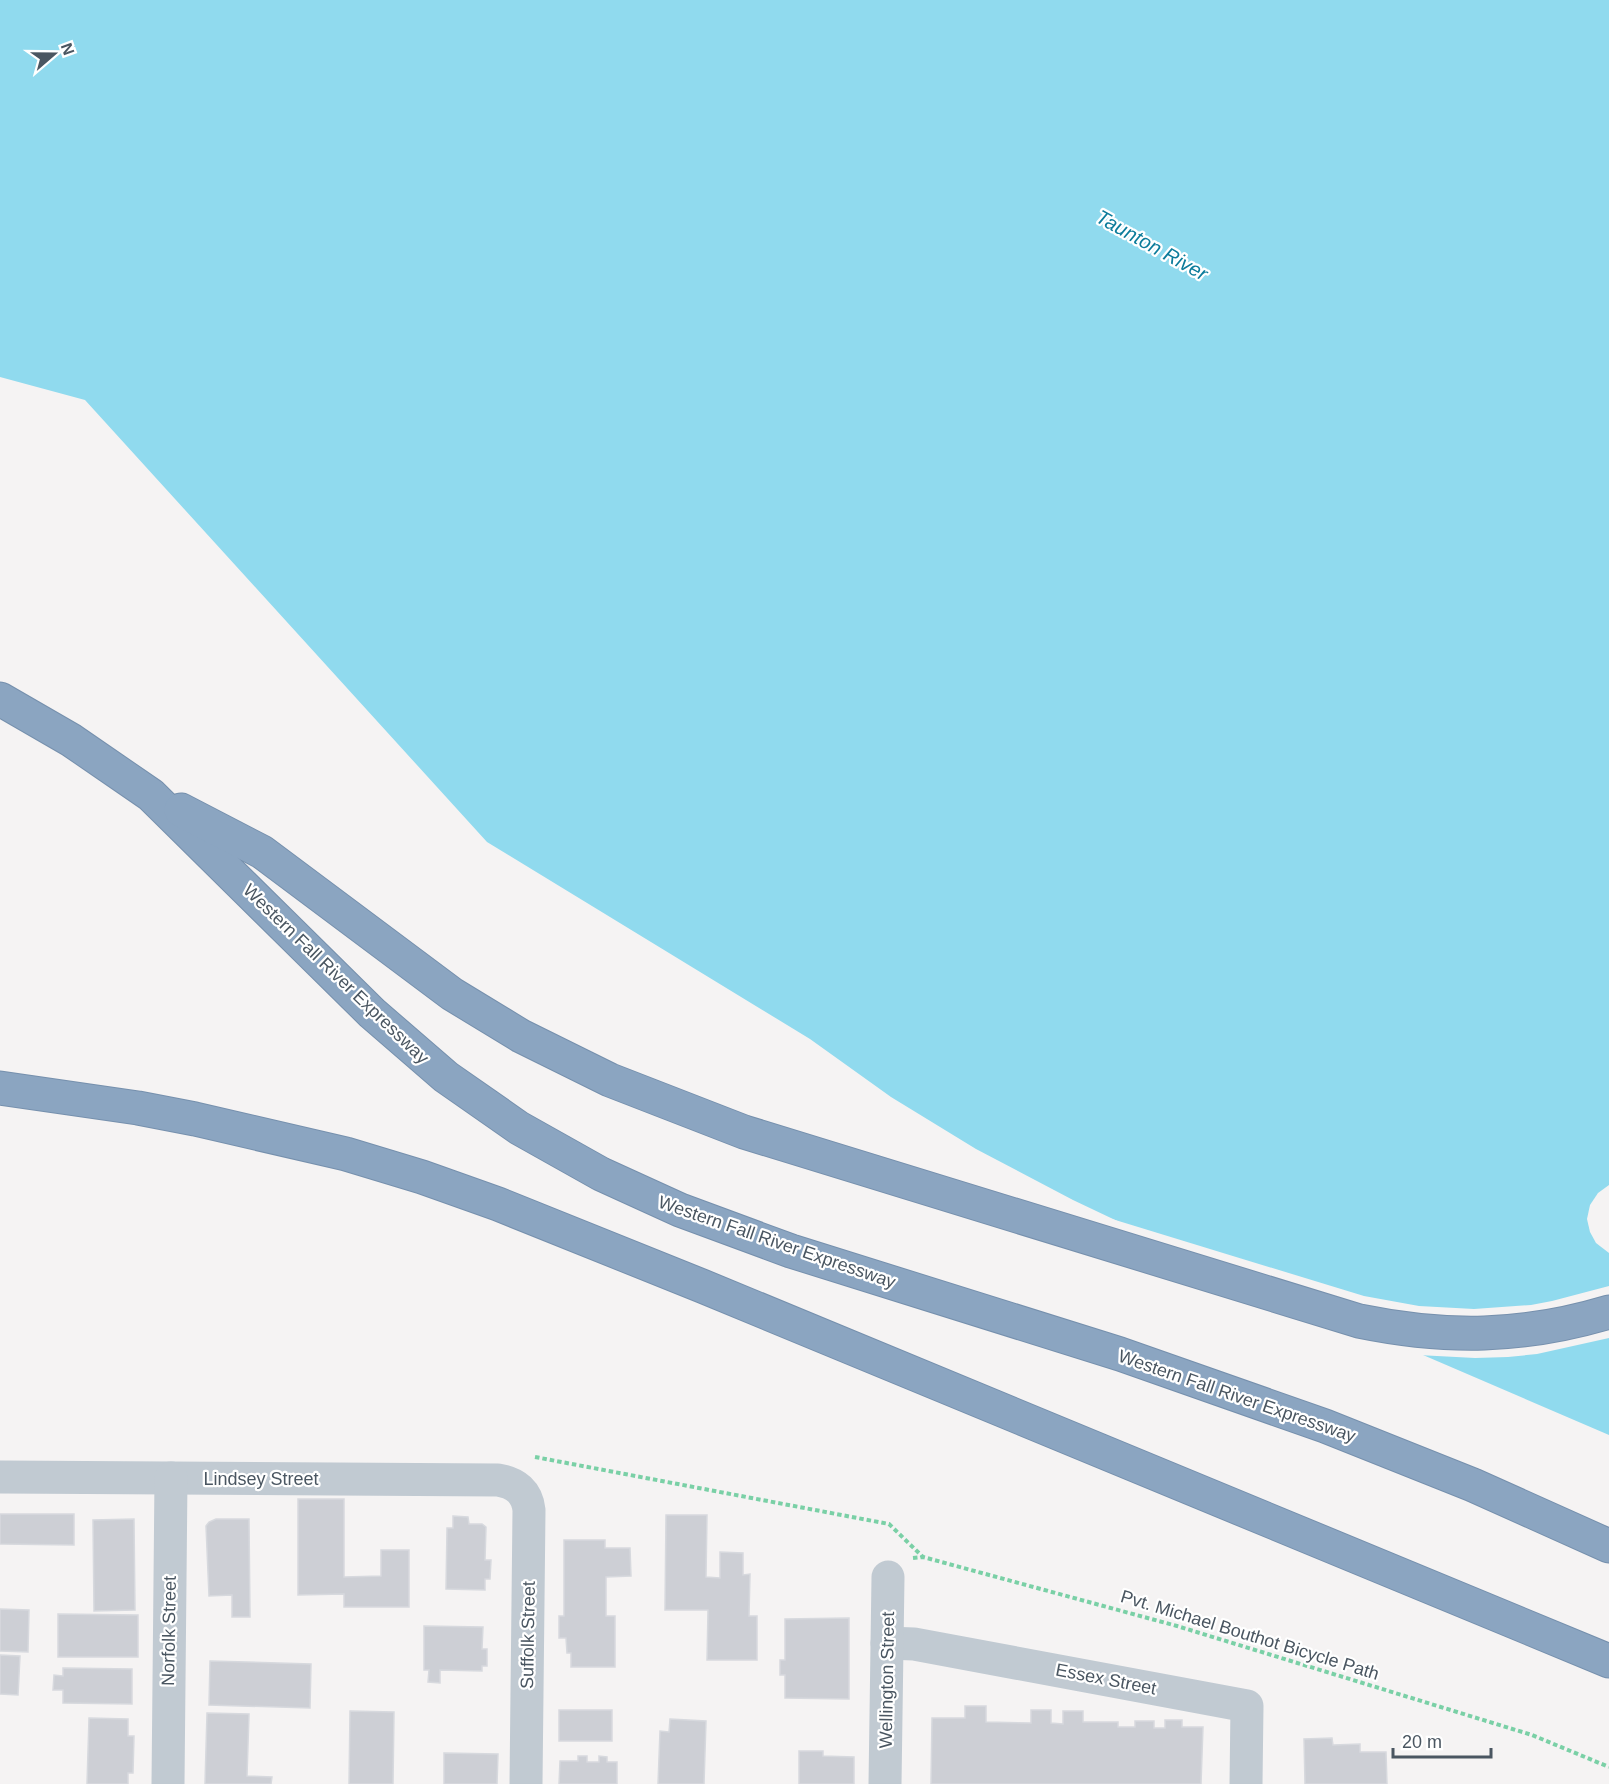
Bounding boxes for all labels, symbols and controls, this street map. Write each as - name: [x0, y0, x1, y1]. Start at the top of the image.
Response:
- north arrow: [24, 24, 84, 84]
- text: N: [58, 41, 78, 57]
- water label: Taunton River: [1093, 205, 1213, 285]
- street label: Western Fall River Expressway: [239, 880, 433, 1068]
- street label: Western Fall River Expressway: [656, 1192, 898, 1292]
- street label: Western Fall River Expressway: [1116, 1346, 1358, 1446]
- street label: Lindsey Street: [203, 1469, 319, 1489]
- street label: Norfolk Street: [158, 1576, 180, 1686]
- street label: Suffolk Street: [517, 1581, 539, 1689]
- street label: Pvt. Michael Bouthot Bicycle Path: [1118, 1586, 1382, 1684]
- street label: Wellington Street: [876, 1611, 898, 1749]
- street label: Essex Street: [1054, 1659, 1158, 1699]
- scale bar: [1393, 1721, 1490, 1759]
- text: 20 m: [1402, 1732, 1442, 1752]

